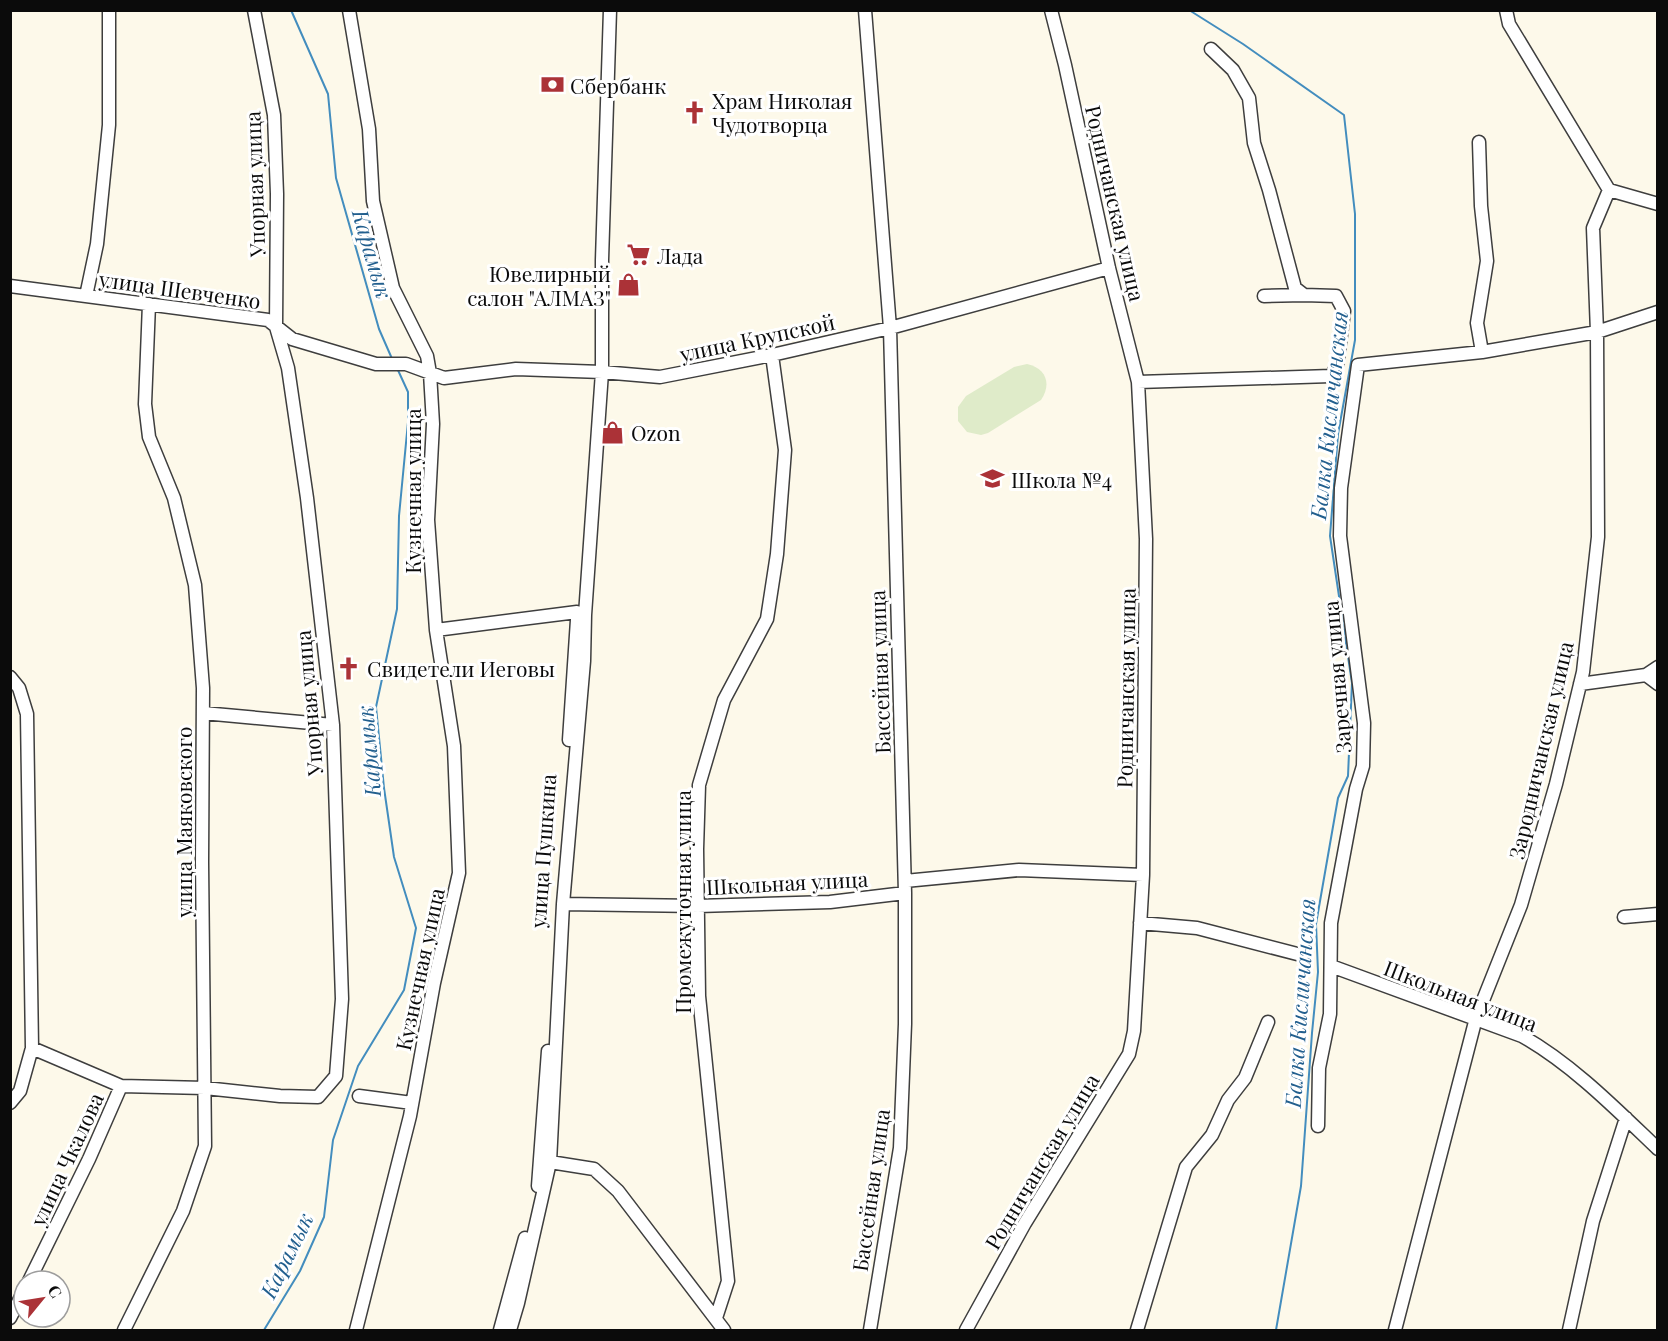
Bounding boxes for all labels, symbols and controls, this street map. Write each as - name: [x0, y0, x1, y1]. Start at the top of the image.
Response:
- place label: Сбербанк: [570, 71, 666, 99]
- bank icon: Сбербанк: [539, 72, 565, 98]
- place label: Храм Николая Чудотворца: [712, 86, 852, 138]
- church icon: Храм Николая Чудотворца: [681, 99, 707, 125]
- street label: Родничанская улица: [1080, 102, 1152, 304]
- street label: Упорная улица: [237, 110, 271, 258]
- water label: Карамык: [346, 205, 400, 302]
- place label: Лада: [656, 241, 704, 269]
- supermarket icon: Лада: [626, 242, 652, 268]
- place label: Ювелирный салон "АЛМАЗ": [467, 259, 611, 311]
- street label: улица Шевченко: [96, 264, 263, 314]
- shop icon: Ювелирный салон "АЛМАЗ": [616, 272, 642, 298]
- street label: улица Крупской: [676, 307, 837, 367]
- water label: Балка Кисличанская: [1302, 309, 1354, 522]
- street label: Кузнечная улица: [398, 408, 426, 574]
- place label: Ozon: [631, 418, 681, 446]
- shop icon: Ozon: [600, 419, 626, 445]
- place label: Школа №4: [1011, 465, 1112, 493]
- school or university icon: Школа №4: [980, 466, 1006, 492]
- street label: Родничанская улица: [1109, 587, 1141, 788]
- street label: Бассейная улица: [862, 589, 896, 754]
- street label: Заречная улица: [1315, 599, 1357, 754]
- street label: Упорная улица: [288, 629, 328, 778]
- street label: Зародничанская улица: [1501, 638, 1579, 862]
- place label: Свидетели Иеговы: [367, 654, 555, 682]
- church icon: Свидетели Иеговы: [336, 655, 362, 681]
- water label: Карамык: [349, 704, 387, 799]
- street label: улица Маяковского: [169, 726, 197, 919]
- street label: улица Пушкина: [523, 773, 561, 930]
- street label: Промежуточная улица: [668, 790, 696, 1014]
- street label: Школьная улица: [705, 864, 869, 900]
- street label: Кузнечная улица: [388, 885, 450, 1053]
- water label: Балка Кисличанская: [1277, 897, 1321, 1110]
- street label: Школьная улица: [1380, 953, 1542, 1037]
- street label: Родничанская улица: [977, 1067, 1105, 1254]
- street label: улица Чкалова: [23, 1087, 109, 1231]
- street label: Бассейная улица: [845, 1106, 895, 1273]
- water label: Карамык: [252, 1207, 320, 1304]
- north arrow: [12, 1269, 72, 1329]
- text: С: [44, 1281, 67, 1301]

